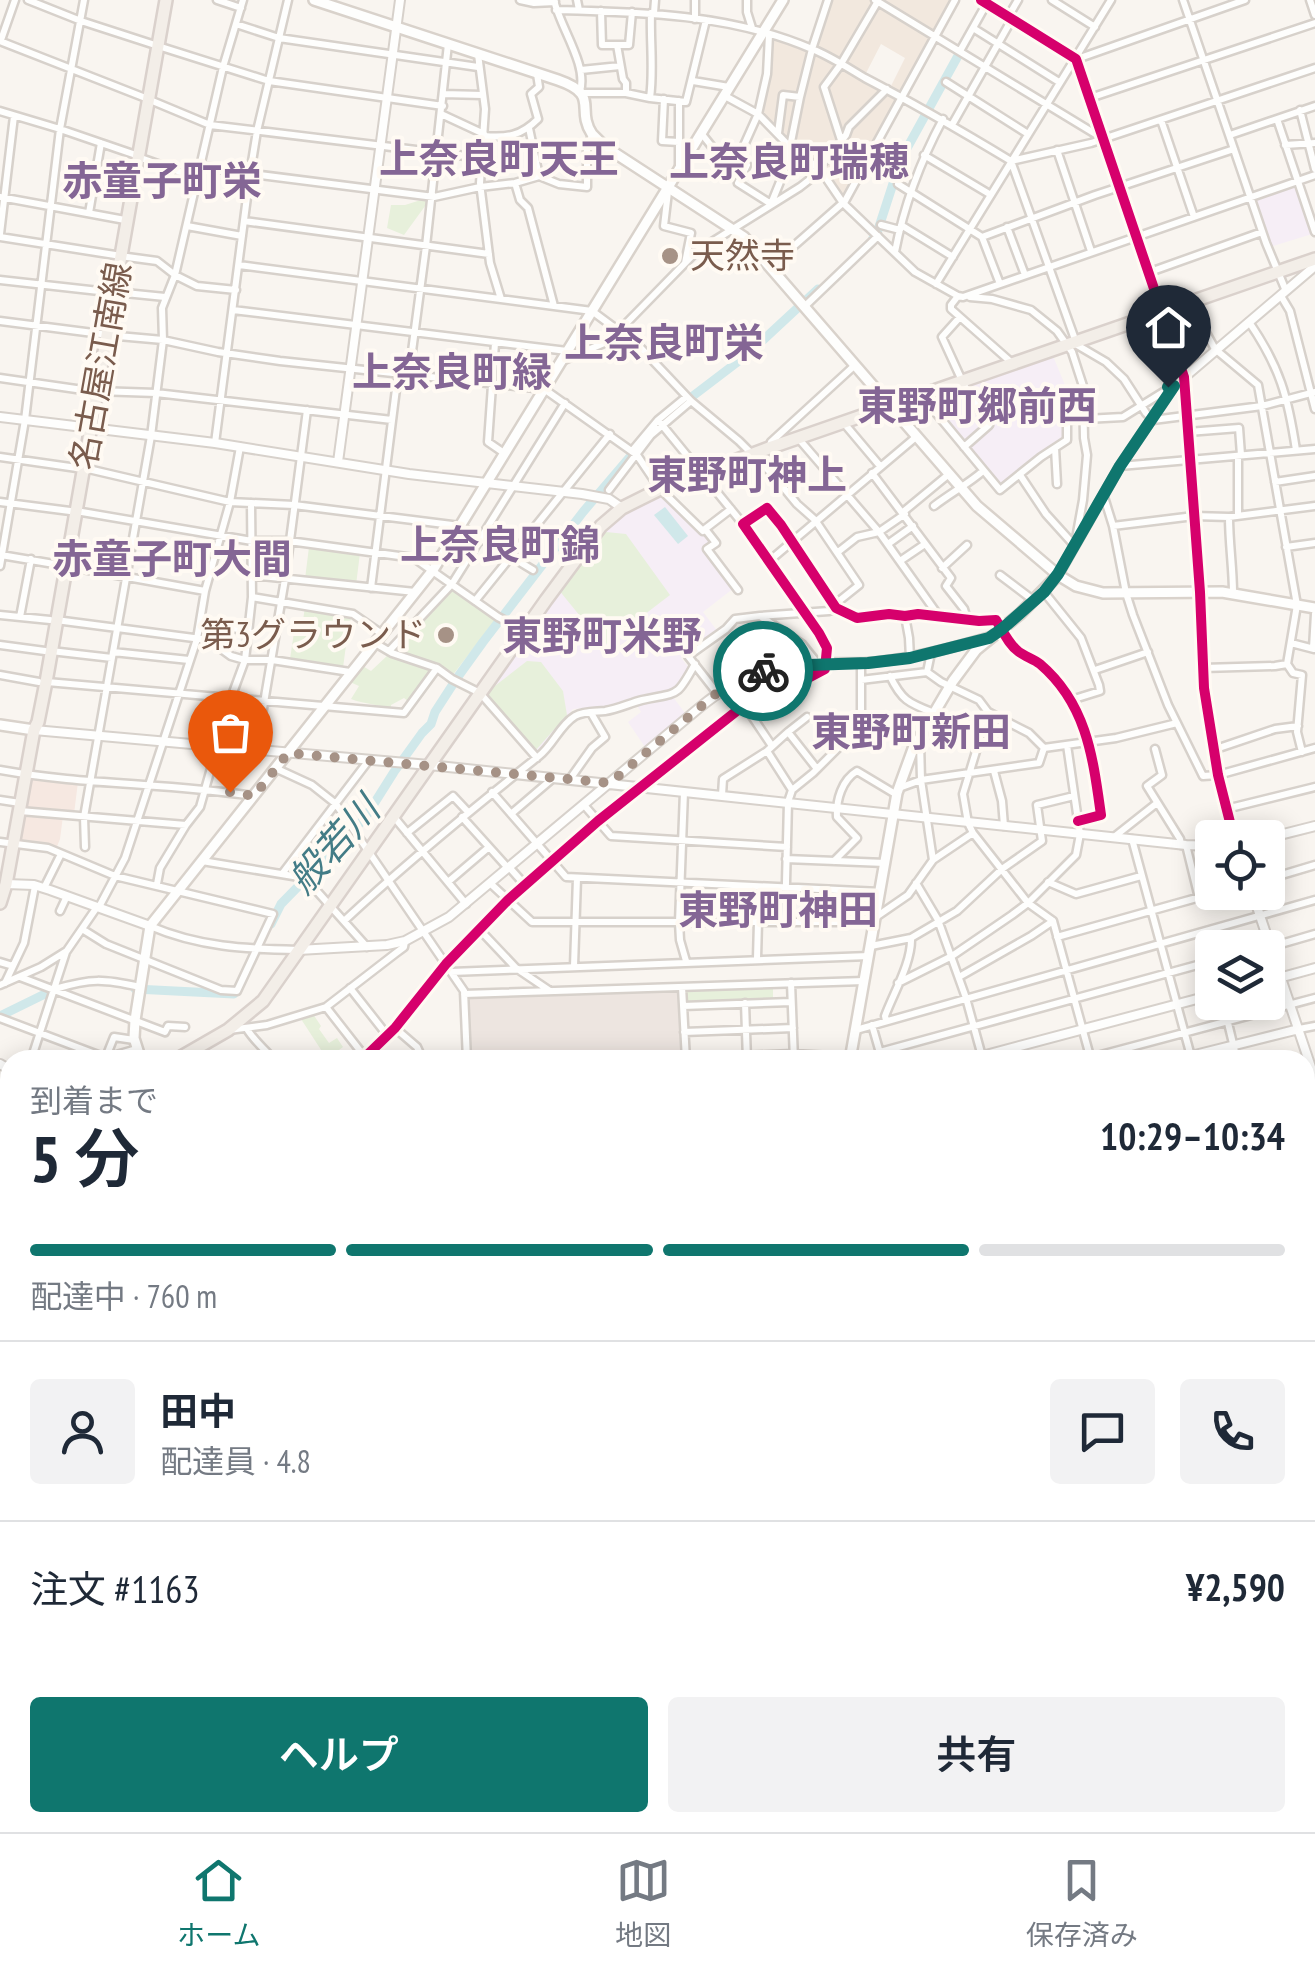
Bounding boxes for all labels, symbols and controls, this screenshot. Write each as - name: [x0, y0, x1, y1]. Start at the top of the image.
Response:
- district label: 上奈良町天王: [379, 132, 619, 184]
- district label: 上奈良町瑞穂: [669, 135, 909, 187]
- district label: 赤童子町栄: [62, 154, 262, 206]
- place label: 天然寺: [690, 232, 795, 278]
- marker: 天然寺: [659, 245, 681, 267]
- street label: 名古屋江南線: [59, 258, 141, 473]
- pin: [1126, 285, 1211, 388]
- icon: home: [1141, 300, 1196, 355]
- district label: 上奈良町栄: [564, 316, 764, 368]
- district label: 上奈良町緑: [352, 345, 552, 397]
- district label: 東野町郷前西: [857, 379, 1097, 431]
- district label: 東野町神上: [647, 448, 847, 500]
- district label: 上奈良町錦: [400, 518, 600, 570]
- district label: 赤童子町大間: [52, 532, 292, 584]
- district label: 東野町米野: [502, 609, 702, 661]
- place label: 第3グラウンド: [200, 611, 426, 657]
- courier: [713, 621, 813, 721]
- marker: 第3グラウンド: [435, 624, 457, 646]
- icon: bike: [736, 644, 791, 699]
- pin: [188, 690, 273, 793]
- icon: bag: [203, 705, 258, 760]
- district label: 東野町新田: [811, 705, 1011, 757]
- water label: 般若川: [277, 782, 392, 903]
- map controls: [1195, 820, 1285, 1020]
- button: locate: [1195, 820, 1285, 910]
- district label: 東野町神田: [678, 883, 878, 935]
- button: layers: [1195, 930, 1285, 1020]
- text: 到着まで: [30, 1079, 158, 1121]
- text: 10:29–10:34: [1100, 1111, 1285, 1160]
- text: 5 分: [30, 1116, 139, 1200]
- text: 配達中 · 760 m: [30, 1275, 217, 1317]
- button: person: [30, 1379, 135, 1484]
- button: chat: [1050, 1379, 1155, 1484]
- button: phone: [1180, 1379, 1285, 1484]
- text: 田中: [160, 1386, 236, 1435]
- text: 配達員 · 4.8: [160, 1440, 311, 1482]
- text: ¥2,590: [1186, 1562, 1285, 1611]
- text: 注文 #1163: [30, 1564, 200, 1613]
- button: ヘルプ: [30, 1697, 648, 1812]
- button: 共有: [668, 1697, 1285, 1812]
- tab: ホーム: [177, 1853, 260, 1953]
- tab: 地図: [615, 1853, 671, 1953]
- tab: 保存済み: [1026, 1853, 1138, 1953]

